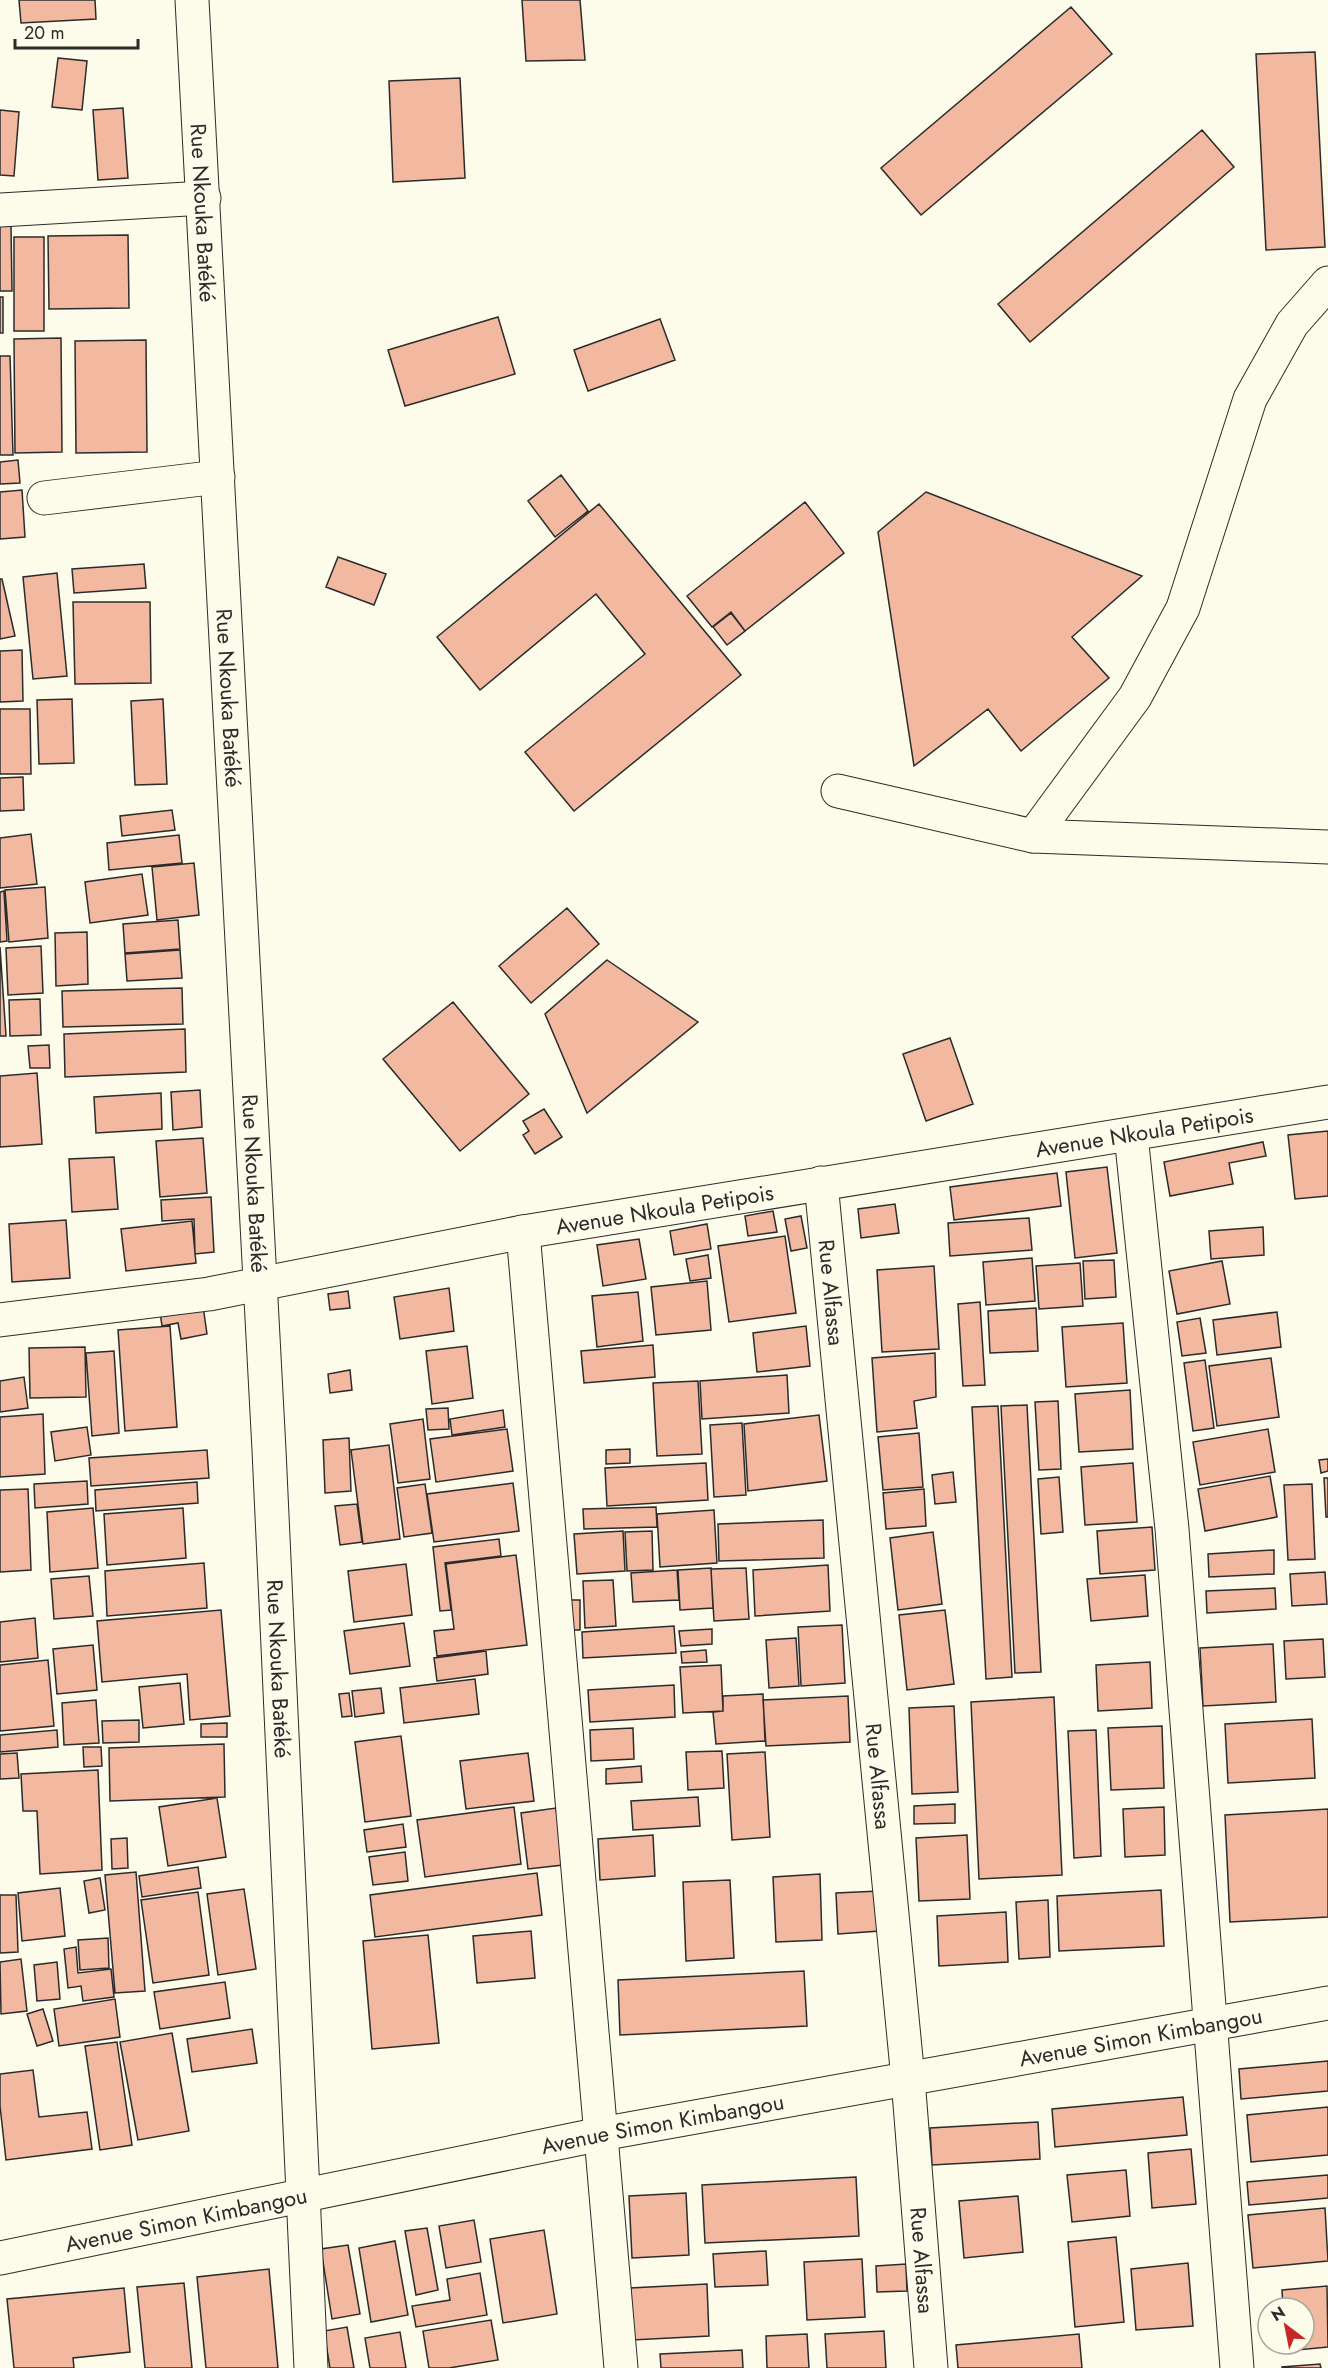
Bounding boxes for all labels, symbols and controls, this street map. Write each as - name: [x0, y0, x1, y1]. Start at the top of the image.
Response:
- scale bar: [15, 12, 138, 50]
- text: 20 m: [24, 20, 64, 46]
- street label: Rue Nkouka Batéké: [183, 123, 224, 303]
- street label: Rue Nkouka Batéké: [208, 608, 250, 788]
- street label: Rue Nkouka Batéké: [234, 1093, 276, 1274]
- street label: Avenue Nkoula Petipois: [1033, 1098, 1256, 1165]
- street label: Avenue Nkoula Petipois: [553, 1176, 776, 1243]
- street label: Rue Alfassa: [811, 1238, 853, 1347]
- street label: Rue Nkouka Batéké: [259, 1579, 299, 1759]
- street label: Rue Alfassa: [858, 1722, 900, 1831]
- street label: Avenue Simon Kimbangou: [1017, 1999, 1265, 2074]
- street label: Avenue Simon Kimbangou: [538, 2085, 787, 2162]
- street label: Avenue Simon Kimbangou: [62, 2179, 310, 2260]
- street label: Rue Alfassa: [902, 2206, 943, 2315]
- north arrow: [1256, 2296, 1316, 2356]
- text: N: [1267, 2301, 1290, 2327]

